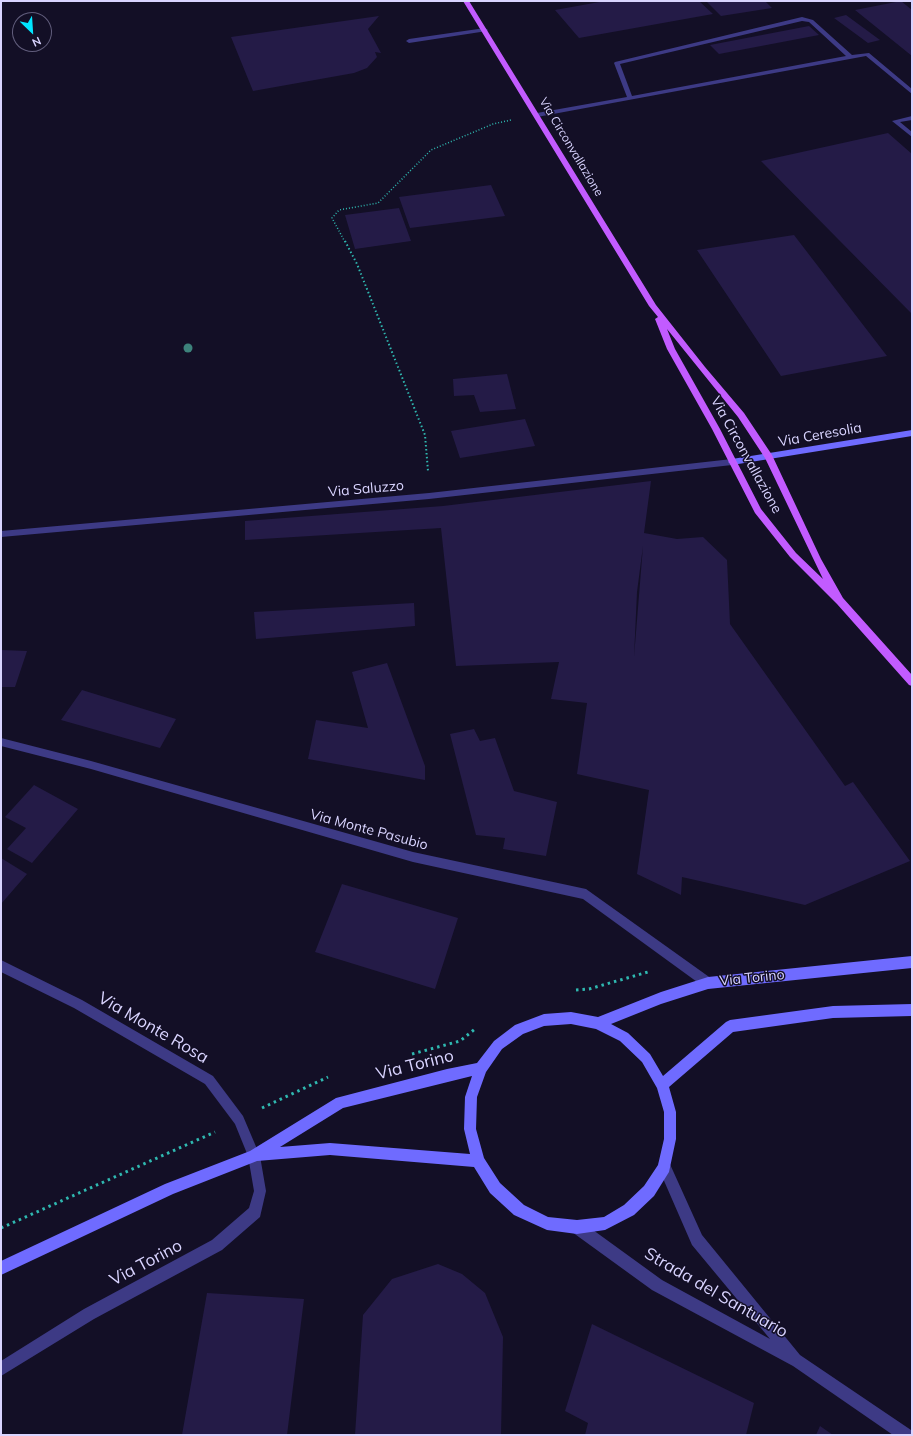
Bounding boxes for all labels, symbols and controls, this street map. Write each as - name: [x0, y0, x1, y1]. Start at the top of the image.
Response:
- north arrow: [12, 12, 52, 52]
- text: N: [30, 34, 43, 50]
- street label: Via Circonvallazione: [536, 95, 606, 199]
- street label: Via Circonvallazione: [707, 394, 785, 516]
- street label: Via Ceresolia: [777, 419, 863, 451]
- street label: Via Saluzzo: [327, 477, 405, 501]
- street label: Via Monte Pasubio: [308, 806, 430, 854]
- street label: Via Torino: [719, 966, 785, 990]
- street label: Via Monte Rosa: [94, 988, 212, 1068]
- street label: Via Torino: [374, 1046, 456, 1084]
- street label: Via Torino: [106, 1235, 186, 1291]
- street label: Strada del Santuario: [641, 1244, 791, 1342]

